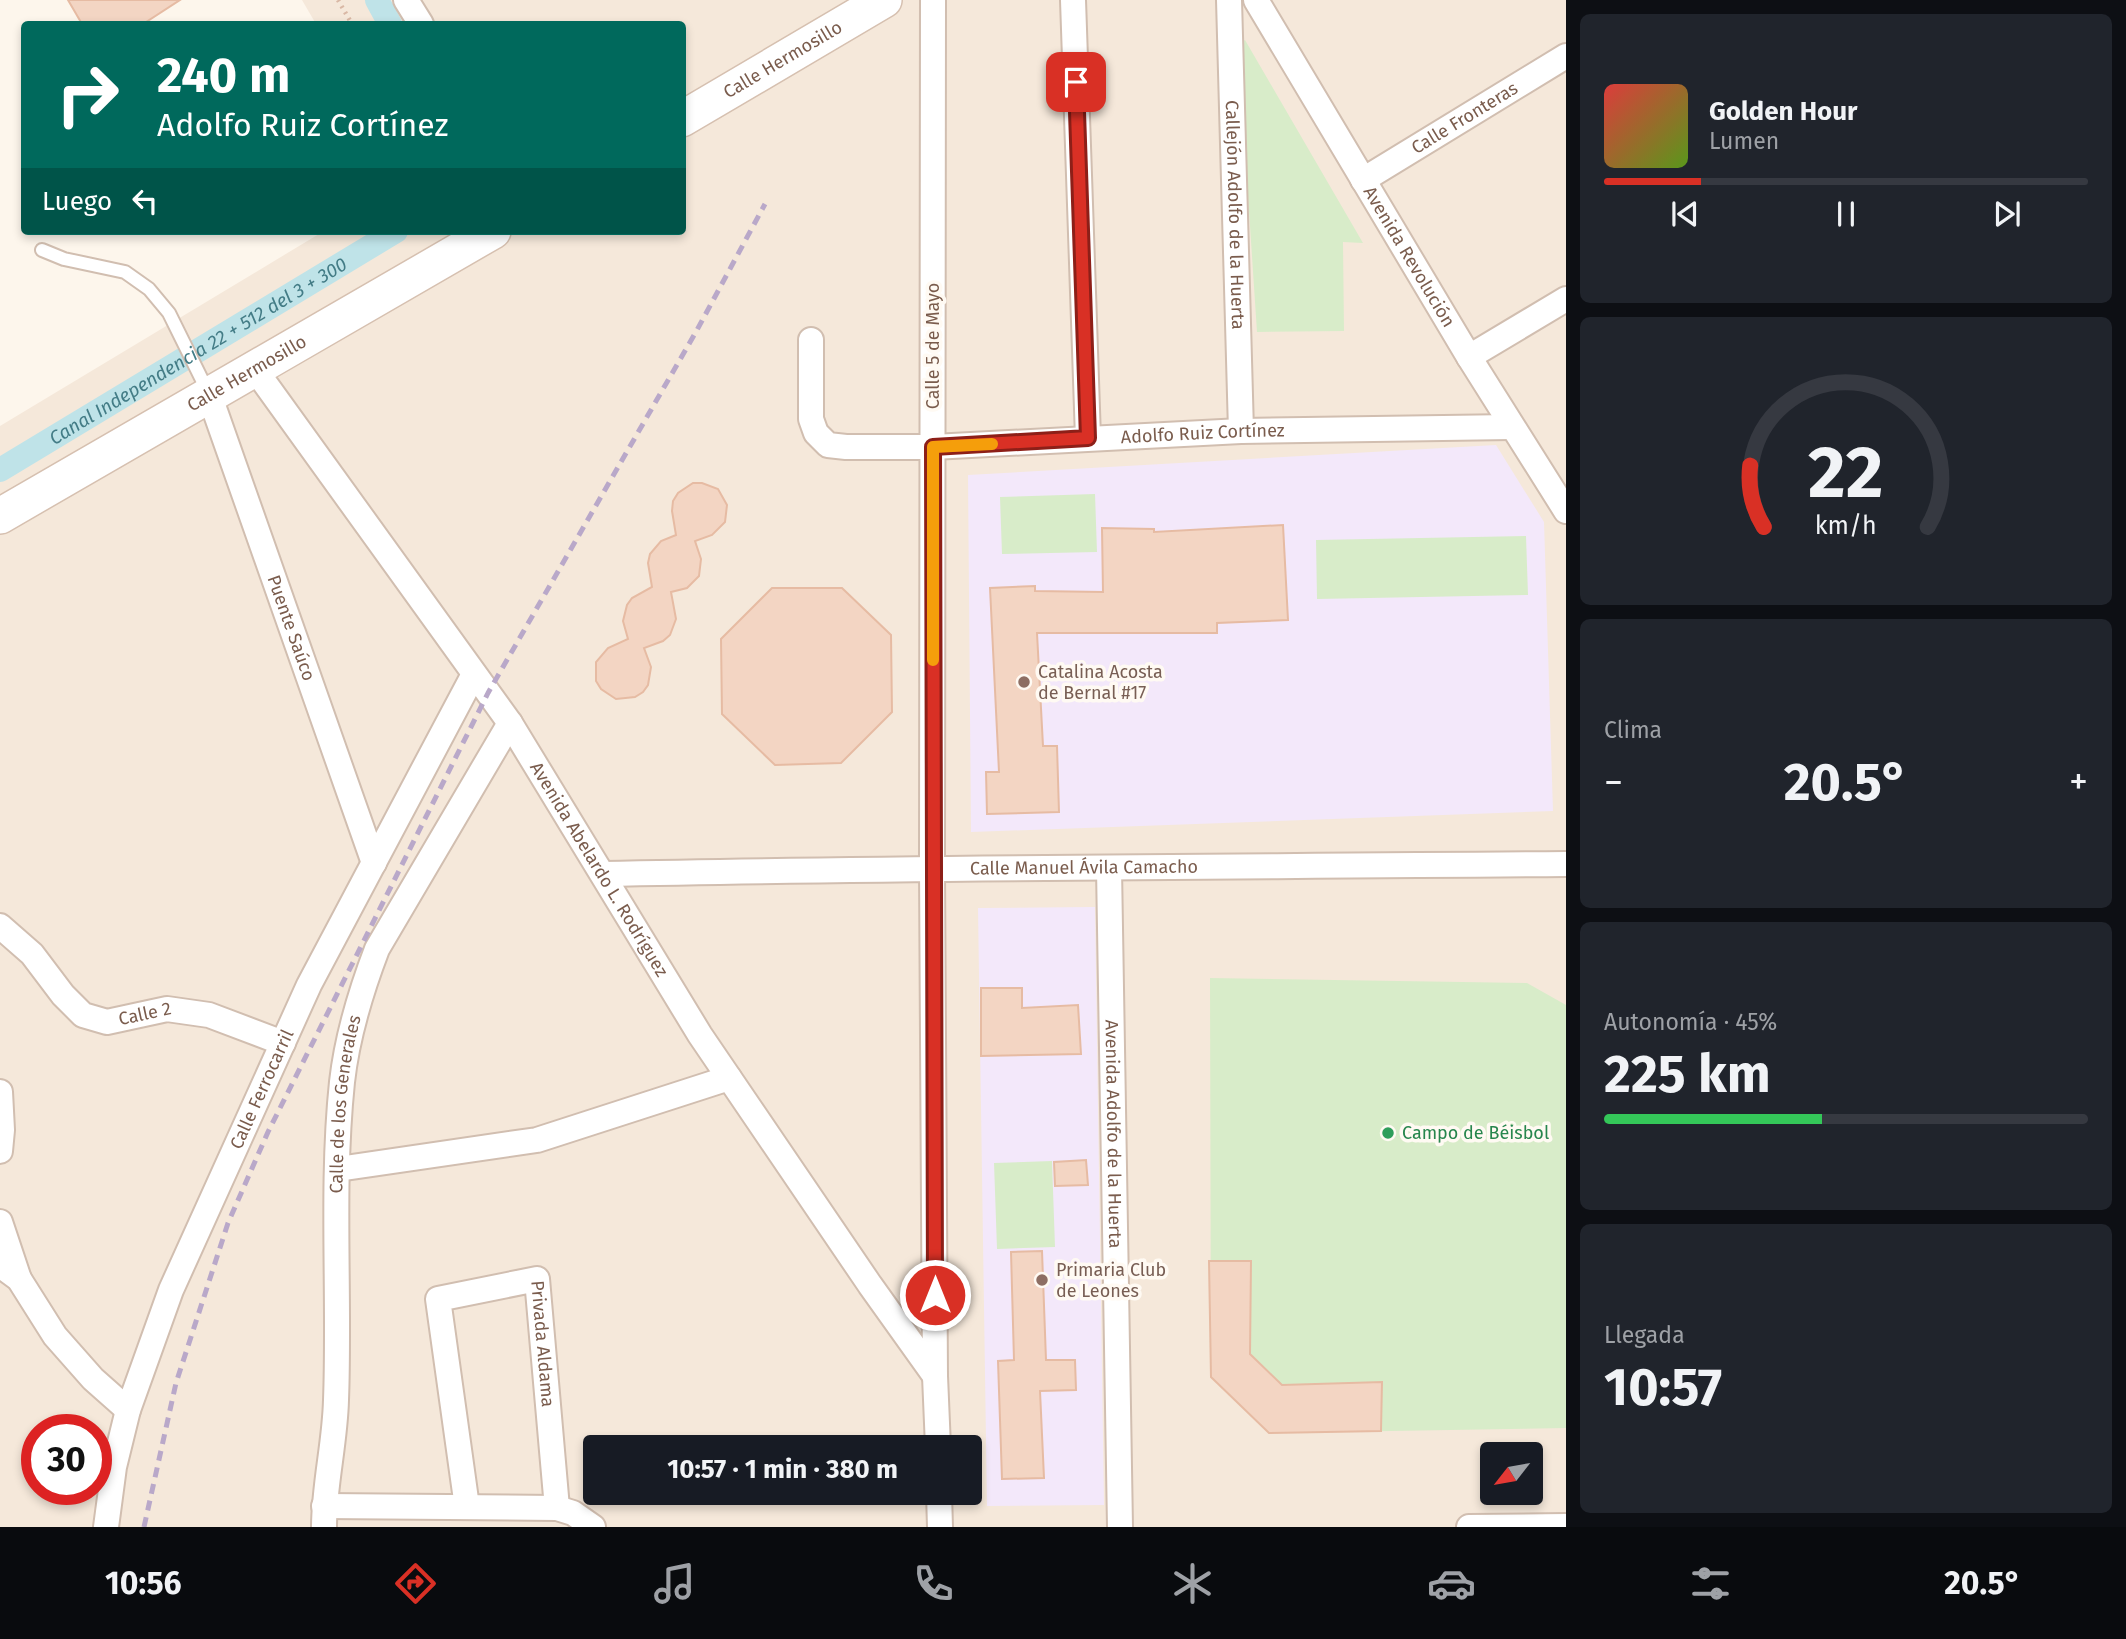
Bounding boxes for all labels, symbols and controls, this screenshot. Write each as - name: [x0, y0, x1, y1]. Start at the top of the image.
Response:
- street label: Calle Hermosillo: [719, 16, 846, 103]
- text: 240 m: [157, 46, 290, 105]
- icon: right: [42, 49, 133, 140]
- pin: [1046, 52, 1106, 112]
- icon: arrive: [1057, 63, 1095, 101]
- street label: Calle Fronteras: [1407, 77, 1522, 159]
- text: Golden Hour: [1709, 96, 1857, 127]
- street label: Callejón Adolfo de la Huerta: [1221, 100, 1249, 330]
- text: Adolfo Ruiz Cortínez: [157, 106, 448, 144]
- text: Lumen: [1709, 127, 1779, 155]
- icon: left: [126, 182, 164, 220]
- street label: Avenida Revolución: [1359, 182, 1460, 331]
- text: Luego: [42, 186, 112, 217]
- icon: previous: [1666, 195, 1704, 233]
- icon: pause: [1827, 195, 1865, 233]
- icon: next: [1988, 195, 2026, 233]
- water label: Canal Independencia 22 + 512 del 3 + 300: [45, 252, 351, 449]
- street label: Calle 5 de Mayo: [922, 283, 944, 409]
- street label: Calle Hermosillo: [183, 330, 310, 416]
- street label: Adolfo Ruiz Cortínez: [1120, 419, 1285, 448]
- text: 22: [1808, 429, 1884, 516]
- text: km/h: [1815, 511, 1877, 541]
- street label: Puente Saúco: [263, 572, 320, 684]
- place label: Catalina Acosta de Bernal #17: [1038, 661, 1163, 704]
- marker: Catalina Acosta de Bernal #17: [1016, 674, 1032, 690]
- text: Clima: [1604, 716, 1662, 744]
- text: 20.5°: [1784, 751, 1908, 814]
- street label: Avenida Abelardo L. Rodríguez: [525, 758, 673, 981]
- text: −: [1604, 759, 1623, 805]
- text: +: [2069, 759, 2088, 805]
- street label: Calle Manuel Ávila Camacho: [970, 855, 1198, 879]
- street label: Calle 2: [116, 997, 173, 1030]
- text: Autonomía · 45%: [1604, 1008, 1777, 1036]
- street label: Calle de los Generales: [325, 1013, 366, 1194]
- street label: Avenida Adolfo de la Huerta: [1101, 1019, 1126, 1249]
- street label: Calle Ferrocarril: [225, 1026, 298, 1153]
- text: 225 km: [1604, 1043, 1771, 1106]
- place label: Campo de Béisbol: [1402, 1122, 1549, 1144]
- marker: Campo de Béisbol: [1380, 1125, 1396, 1141]
- position arrow: [898, 1258, 972, 1332]
- place label: Primaria Club de Leones: [1056, 1259, 1166, 1302]
- marker: Primaria Club de Leones: [1034, 1272, 1050, 1288]
- street label: Privada Aldama: [526, 1279, 559, 1408]
- text: Llegada: [1604, 1321, 1685, 1349]
- text: 10:57: [1604, 1356, 1722, 1419]
- speed limit sign: 30: [21, 1414, 112, 1505]
- north arrow: [1480, 1442, 1544, 1505]
- map controls: [1480, 1442, 1543, 1505]
- text: 10:57 · 1 min · 380 m: [667, 1454, 898, 1485]
- icon: directions: [391, 1559, 440, 1608]
- icon: music: [650, 1559, 699, 1608]
- icon: phone: [909, 1559, 958, 1608]
- icon: climate: [1168, 1559, 1217, 1608]
- icon: car: [1427, 1559, 1476, 1608]
- icon: filters: [1686, 1559, 1735, 1608]
- text: 10:56: [105, 1564, 182, 1602]
- text: 20.5°: [1944, 1564, 2021, 1602]

